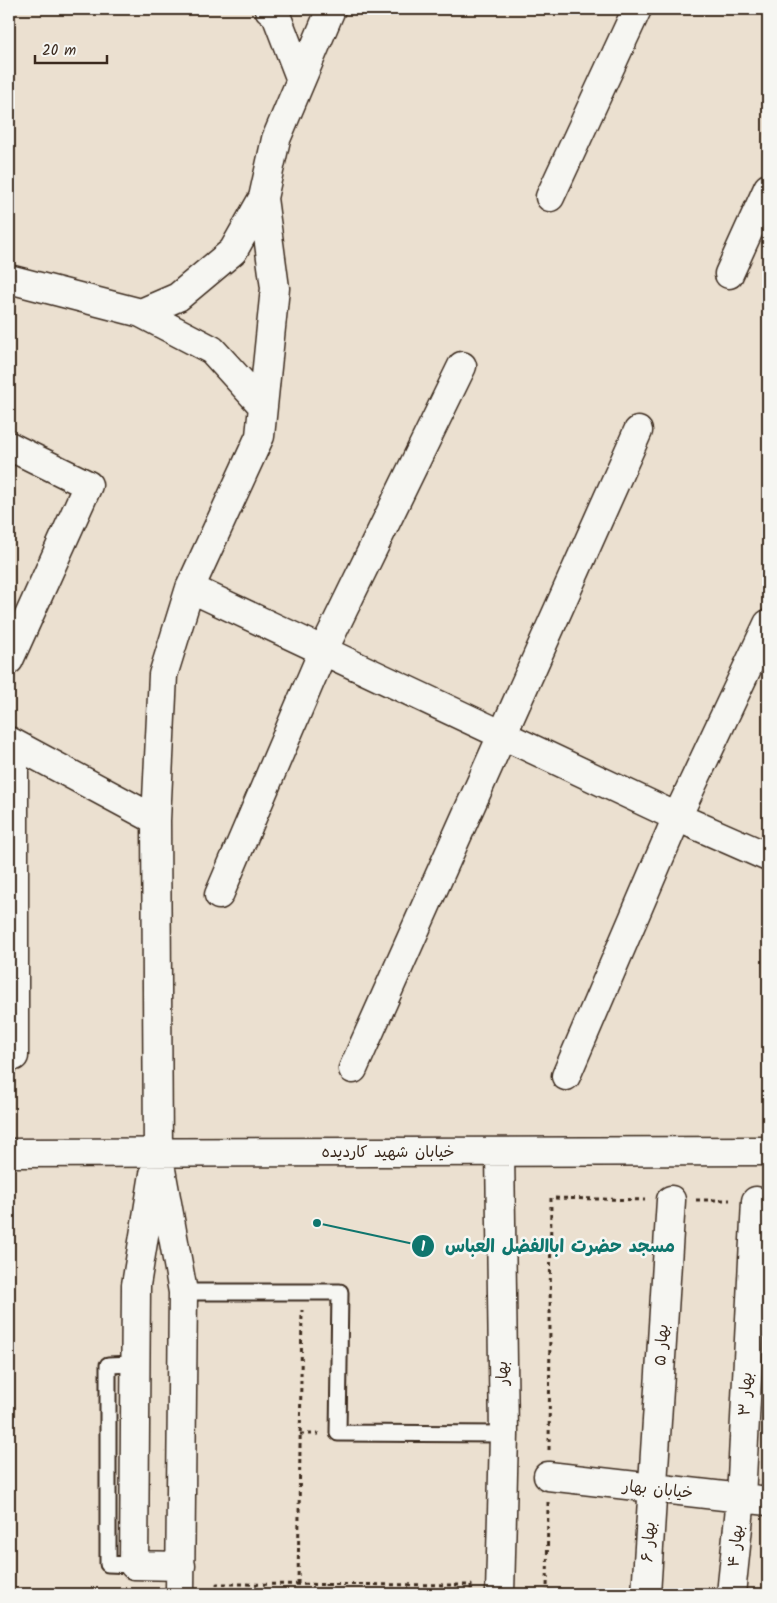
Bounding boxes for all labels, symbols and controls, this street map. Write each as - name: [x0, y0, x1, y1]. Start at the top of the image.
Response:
- scale bar: [35, 32, 108, 64]
- text: 20 m: [42, 39, 76, 63]
- street label: خیابان شهید کاردیده: [321, 1140, 455, 1165]
- callout: مسجد حضرت اباالفضل العباس: [410, 1229, 685, 1262]
- text: مسجد حضرت اباالفضل العباس: [445, 1233, 675, 1262]
- text: 1: [421, 1235, 426, 1259]
- street label: بهار ۵: [648, 1323, 676, 1367]
- street label: بهار: [490, 1361, 516, 1387]
- street label: بهار ۳: [732, 1371, 760, 1417]
- street label: خیابان بهار: [620, 1474, 694, 1506]
- street label: بهار ۶: [635, 1521, 663, 1563]
- street label: بهار ۴: [721, 1523, 751, 1569]

